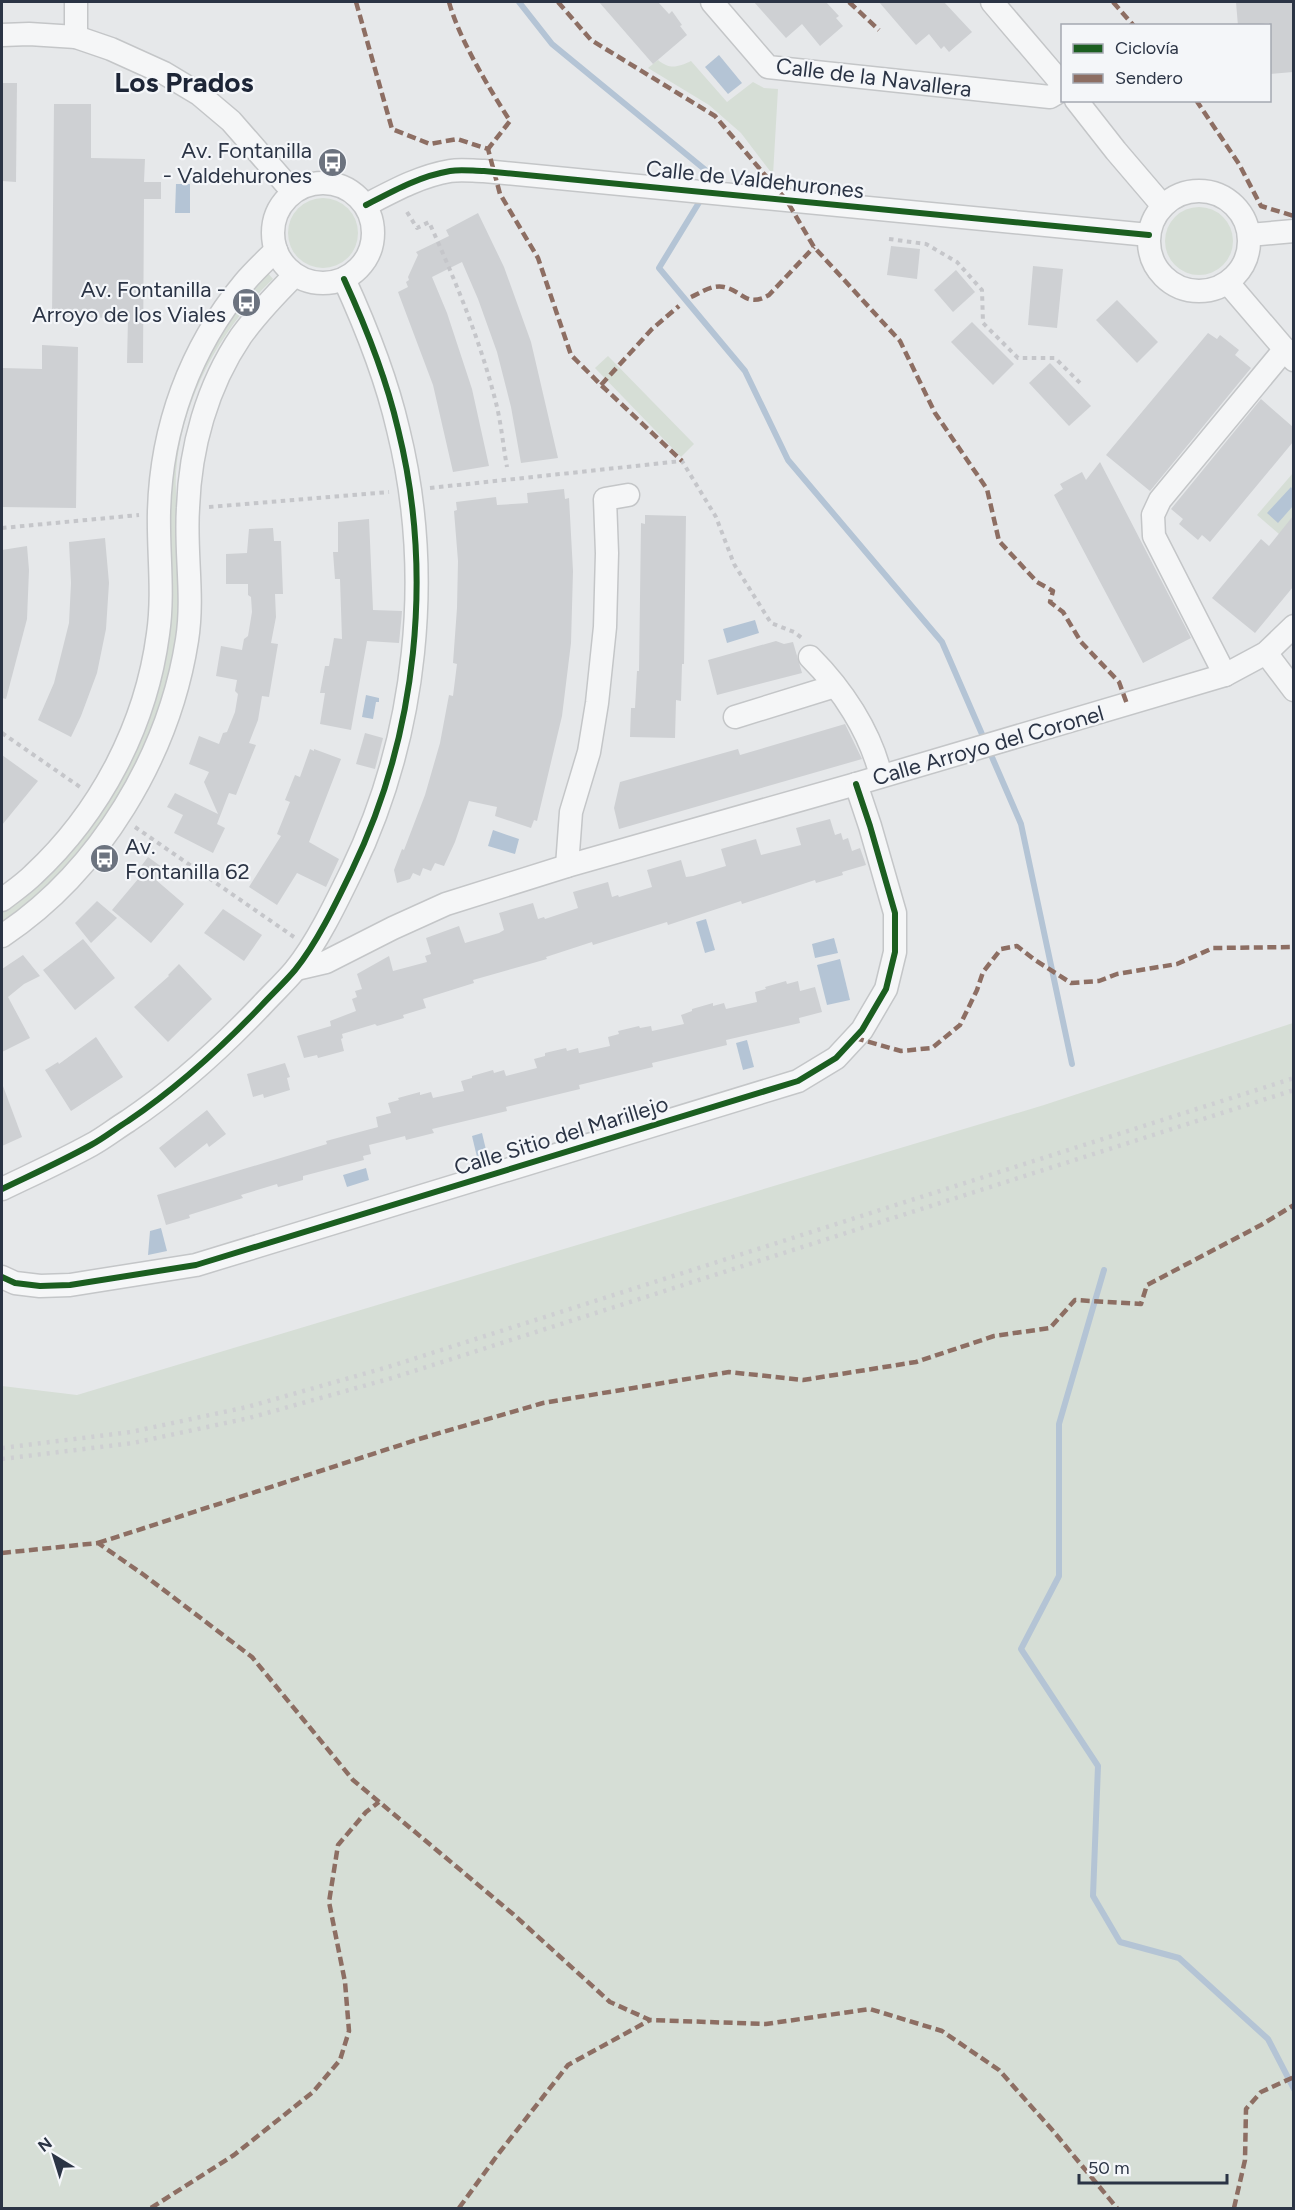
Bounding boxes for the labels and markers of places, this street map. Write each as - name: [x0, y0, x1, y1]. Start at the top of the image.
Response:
- place label: Av. Fontanilla - Valdehurones: [163, 137, 312, 189]
- bus stop icon: Av. Fontanilla - Valdehurones: [317, 147, 349, 179]
- place label: Av. Fontanilla - Arroyo de los Viales: [32, 276, 226, 328]
- bus stop icon: Av. Fontanilla - Arroyo de los Viales: [231, 286, 263, 318]
- place label: Av. Fontanilla 62: [125, 833, 250, 885]
- bus stop icon: Av. Fontanilla 62: [88, 843, 120, 875]

